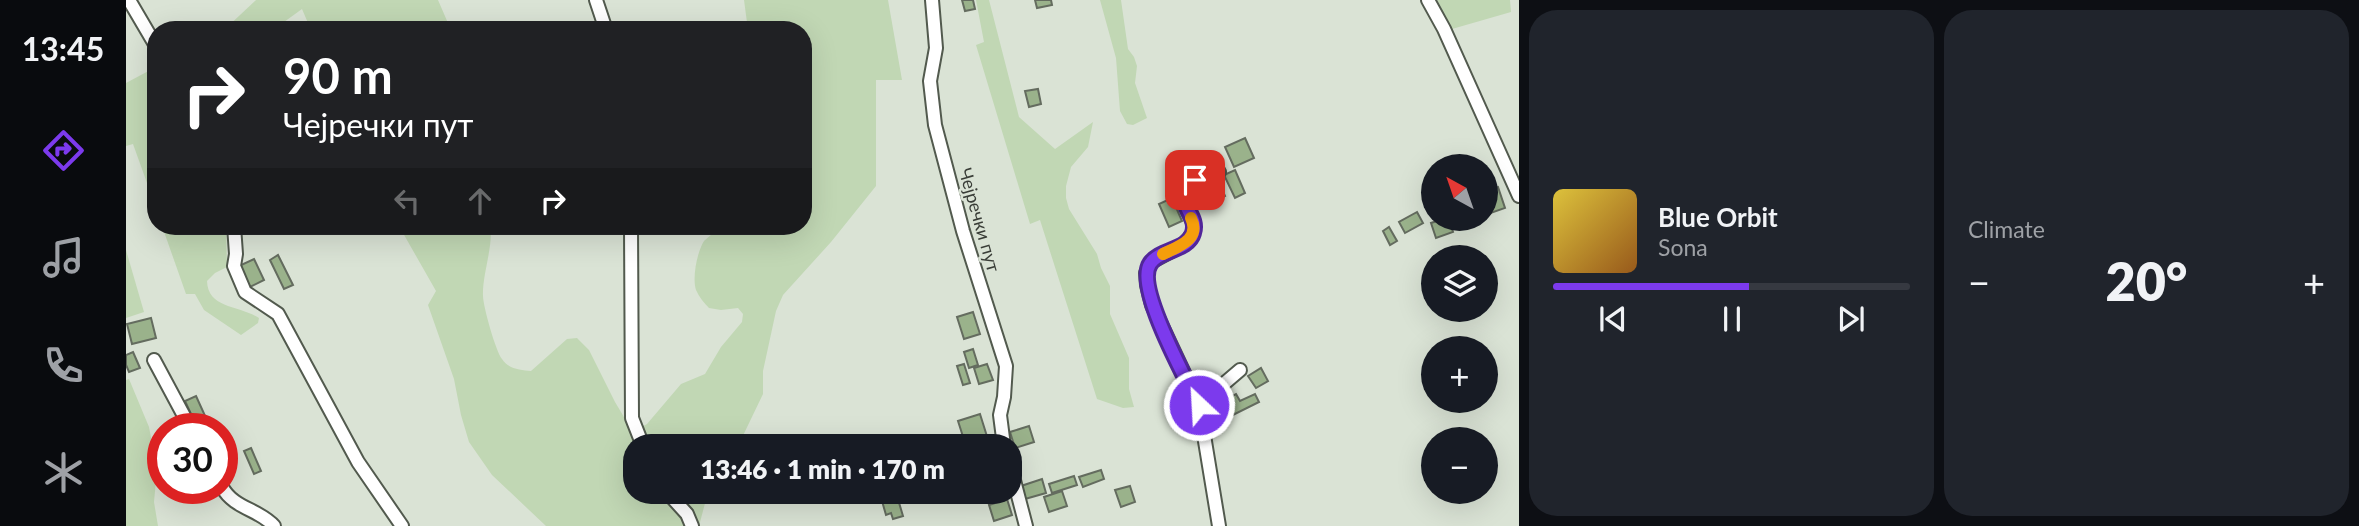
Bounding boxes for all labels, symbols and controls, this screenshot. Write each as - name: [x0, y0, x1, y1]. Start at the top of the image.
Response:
- text: 13:45: [22, 29, 104, 68]
- text: 90 m: [283, 46, 393, 104]
- icon: right: [168, 49, 259, 140]
- text: Чејречки пут: [283, 105, 473, 144]
- icon: directions: [39, 126, 88, 175]
- pin: [1165, 150, 1225, 210]
- north arrow: [1421, 154, 1498, 231]
- map controls: [1421, 154, 1498, 504]
- icon: arrive: [1176, 161, 1214, 199]
- street label: Чејречки пут: [955, 165, 1005, 274]
- icon: left: [388, 182, 426, 220]
- icon: ahead: [461, 182, 499, 220]
- icon: right: [534, 182, 572, 220]
- text: Blue Orbit: [1658, 201, 1778, 233]
- text: Climate: [1968, 215, 2045, 243]
- icon: music: [39, 233, 88, 282]
- text: Sona: [1658, 233, 1708, 261]
- button: layers: [1421, 245, 1498, 322]
- text: 20°: [2106, 250, 2187, 312]
- text: −: [1968, 259, 1990, 305]
- text: +: [2303, 259, 2325, 305]
- icon: previous: [1594, 300, 1632, 338]
- icon: pause: [1713, 300, 1751, 338]
- icon: next: [1832, 300, 1870, 338]
- button: +: [1421, 336, 1498, 413]
- icon: phone: [39, 341, 88, 390]
- position arrow: [1162, 368, 1236, 442]
- speed limit sign: 30: [147, 413, 238, 504]
- button: −: [1421, 427, 1498, 504]
- icon: climate: [39, 448, 88, 497]
- text: 13:46 · 1 min · 170 m: [700, 453, 945, 485]

